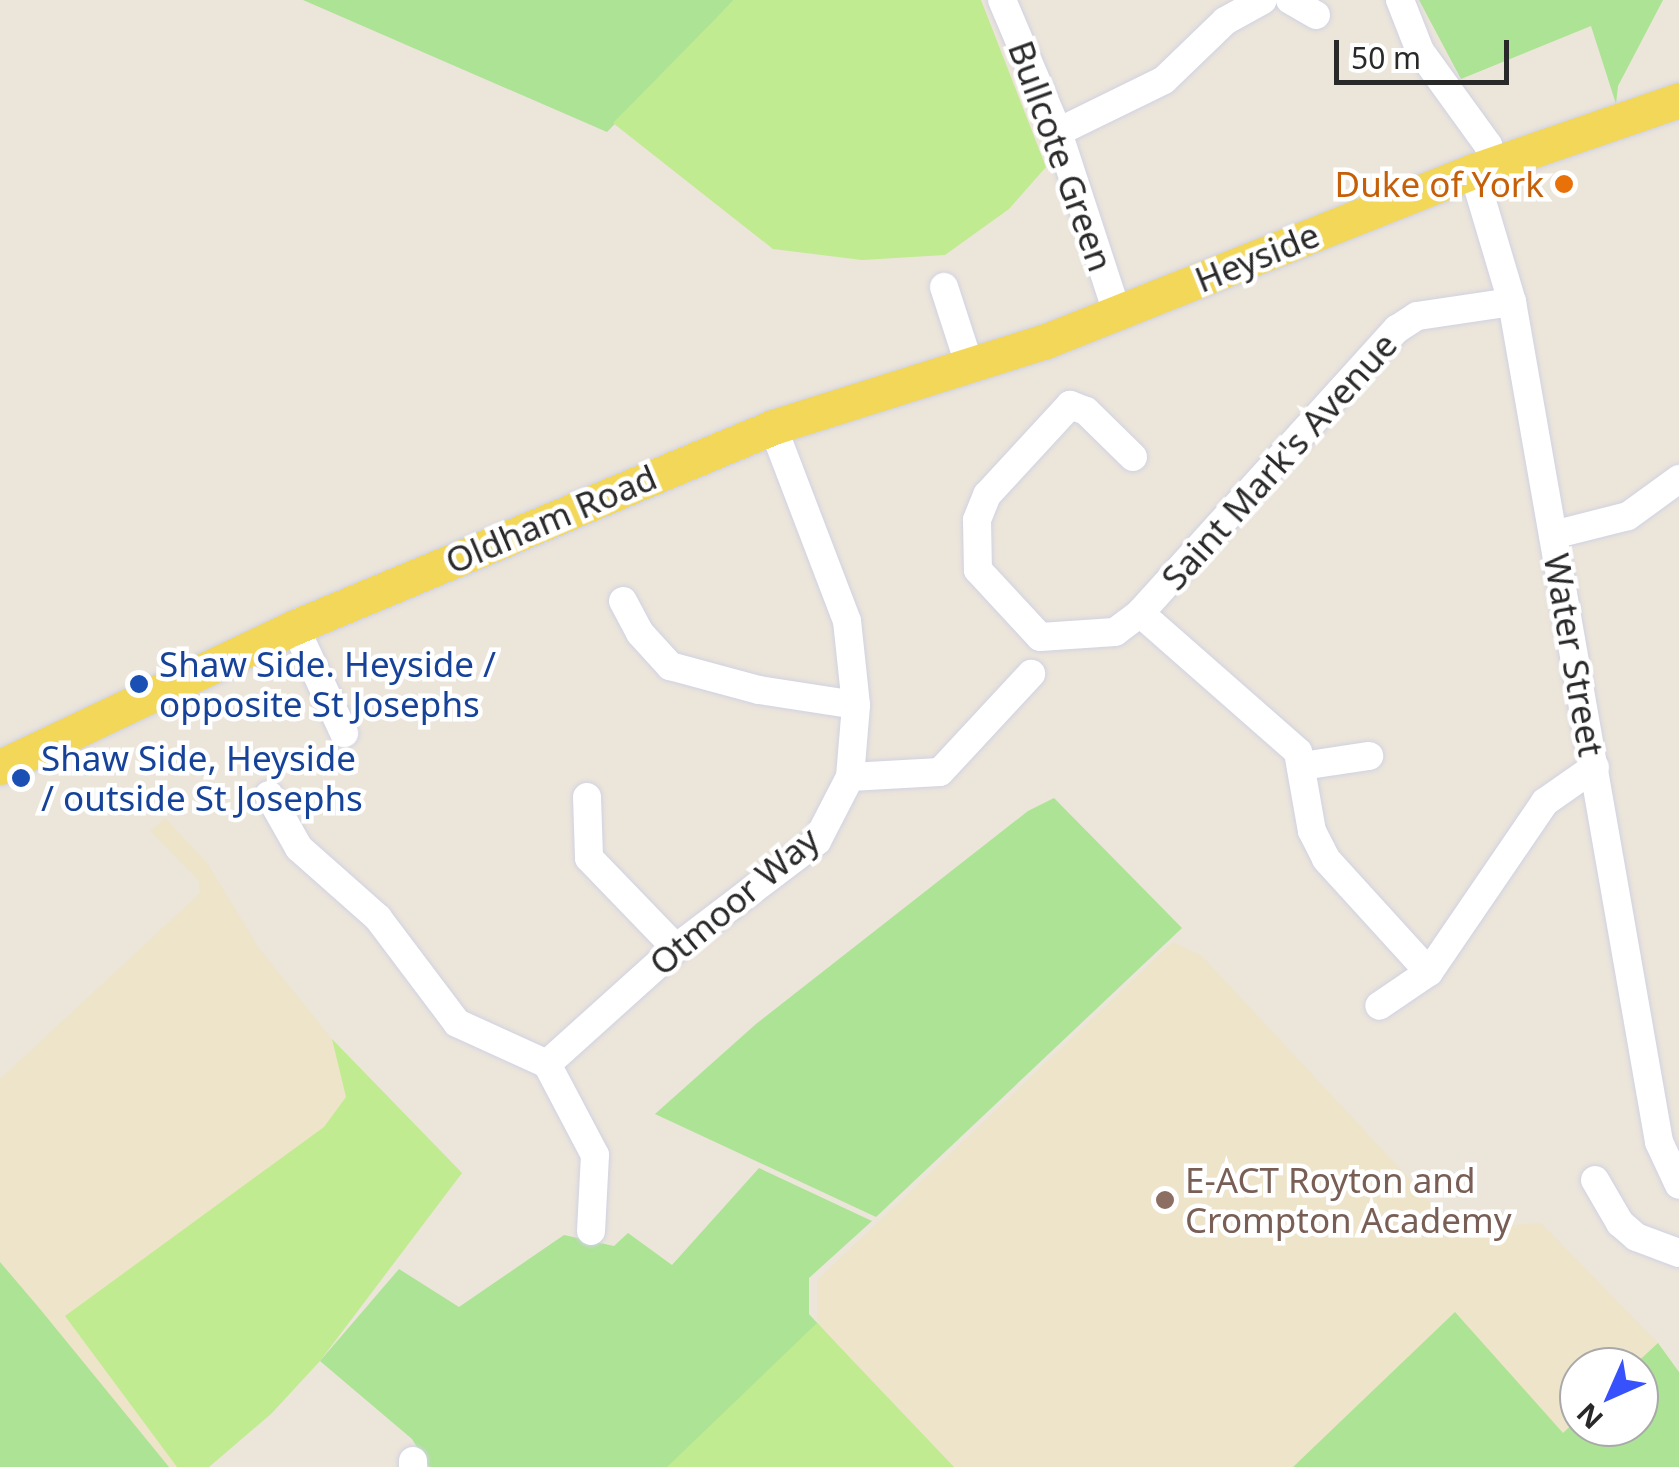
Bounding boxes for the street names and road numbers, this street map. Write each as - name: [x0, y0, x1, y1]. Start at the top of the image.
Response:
- street label: Bullcote Green: [1000, 35, 1122, 277]
- street label: Heyside: [1189, 213, 1325, 301]
- street label: Saint Mark's Avenue: [1153, 324, 1405, 598]
- street label: Oldham Road: [439, 456, 663, 582]
- street label: Water Street: [1536, 550, 1612, 760]
- street label: Otmoor Way: [641, 818, 827, 984]

